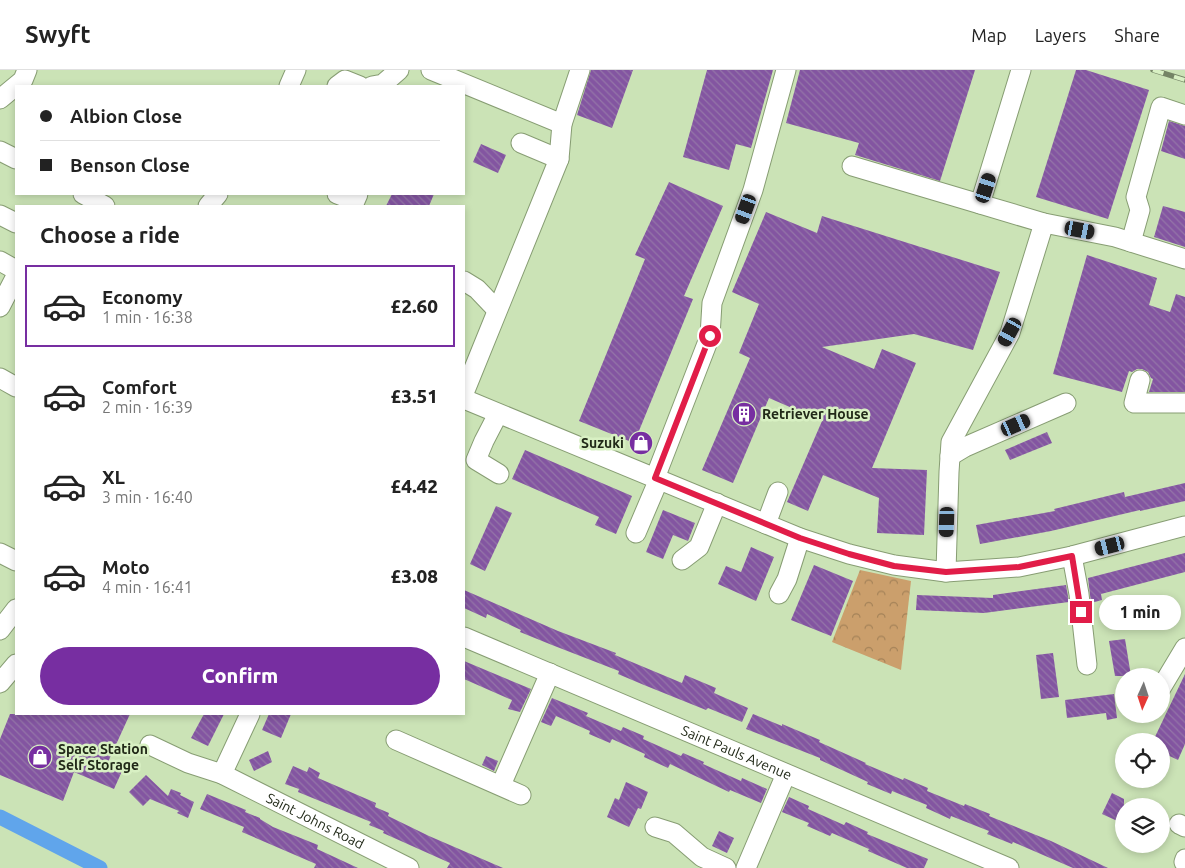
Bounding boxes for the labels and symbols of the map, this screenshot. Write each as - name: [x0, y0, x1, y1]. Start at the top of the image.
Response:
- car: [974, 171, 997, 205]
- car: [733, 192, 758, 226]
- car: [1063, 220, 1096, 240]
- car: [996, 315, 1023, 349]
- route start: [699, 325, 721, 347]
- building icon: Retriever House: [731, 401, 757, 427]
- place label: Retriever House: [762, 406, 869, 422]
- car: [999, 412, 1032, 438]
- shop icon: Suzuki: [628, 430, 654, 456]
- place label: Suzuki: [581, 435, 624, 451]
- car: [938, 507, 955, 537]
- car: [1093, 535, 1126, 557]
- callout: 1 min: [1098, 594, 1181, 630]
- route end: [1070, 601, 1092, 623]
- north arrow: [1115, 668, 1170, 722]
- street label: Saint Pauls Avenue: [679, 722, 794, 783]
- place label: Space Station Self Storage: [58, 741, 148, 773]
- shop icon: Space Station Self Storage: [27, 744, 53, 770]
- street label: Saint Johns Road: [264, 790, 367, 852]

